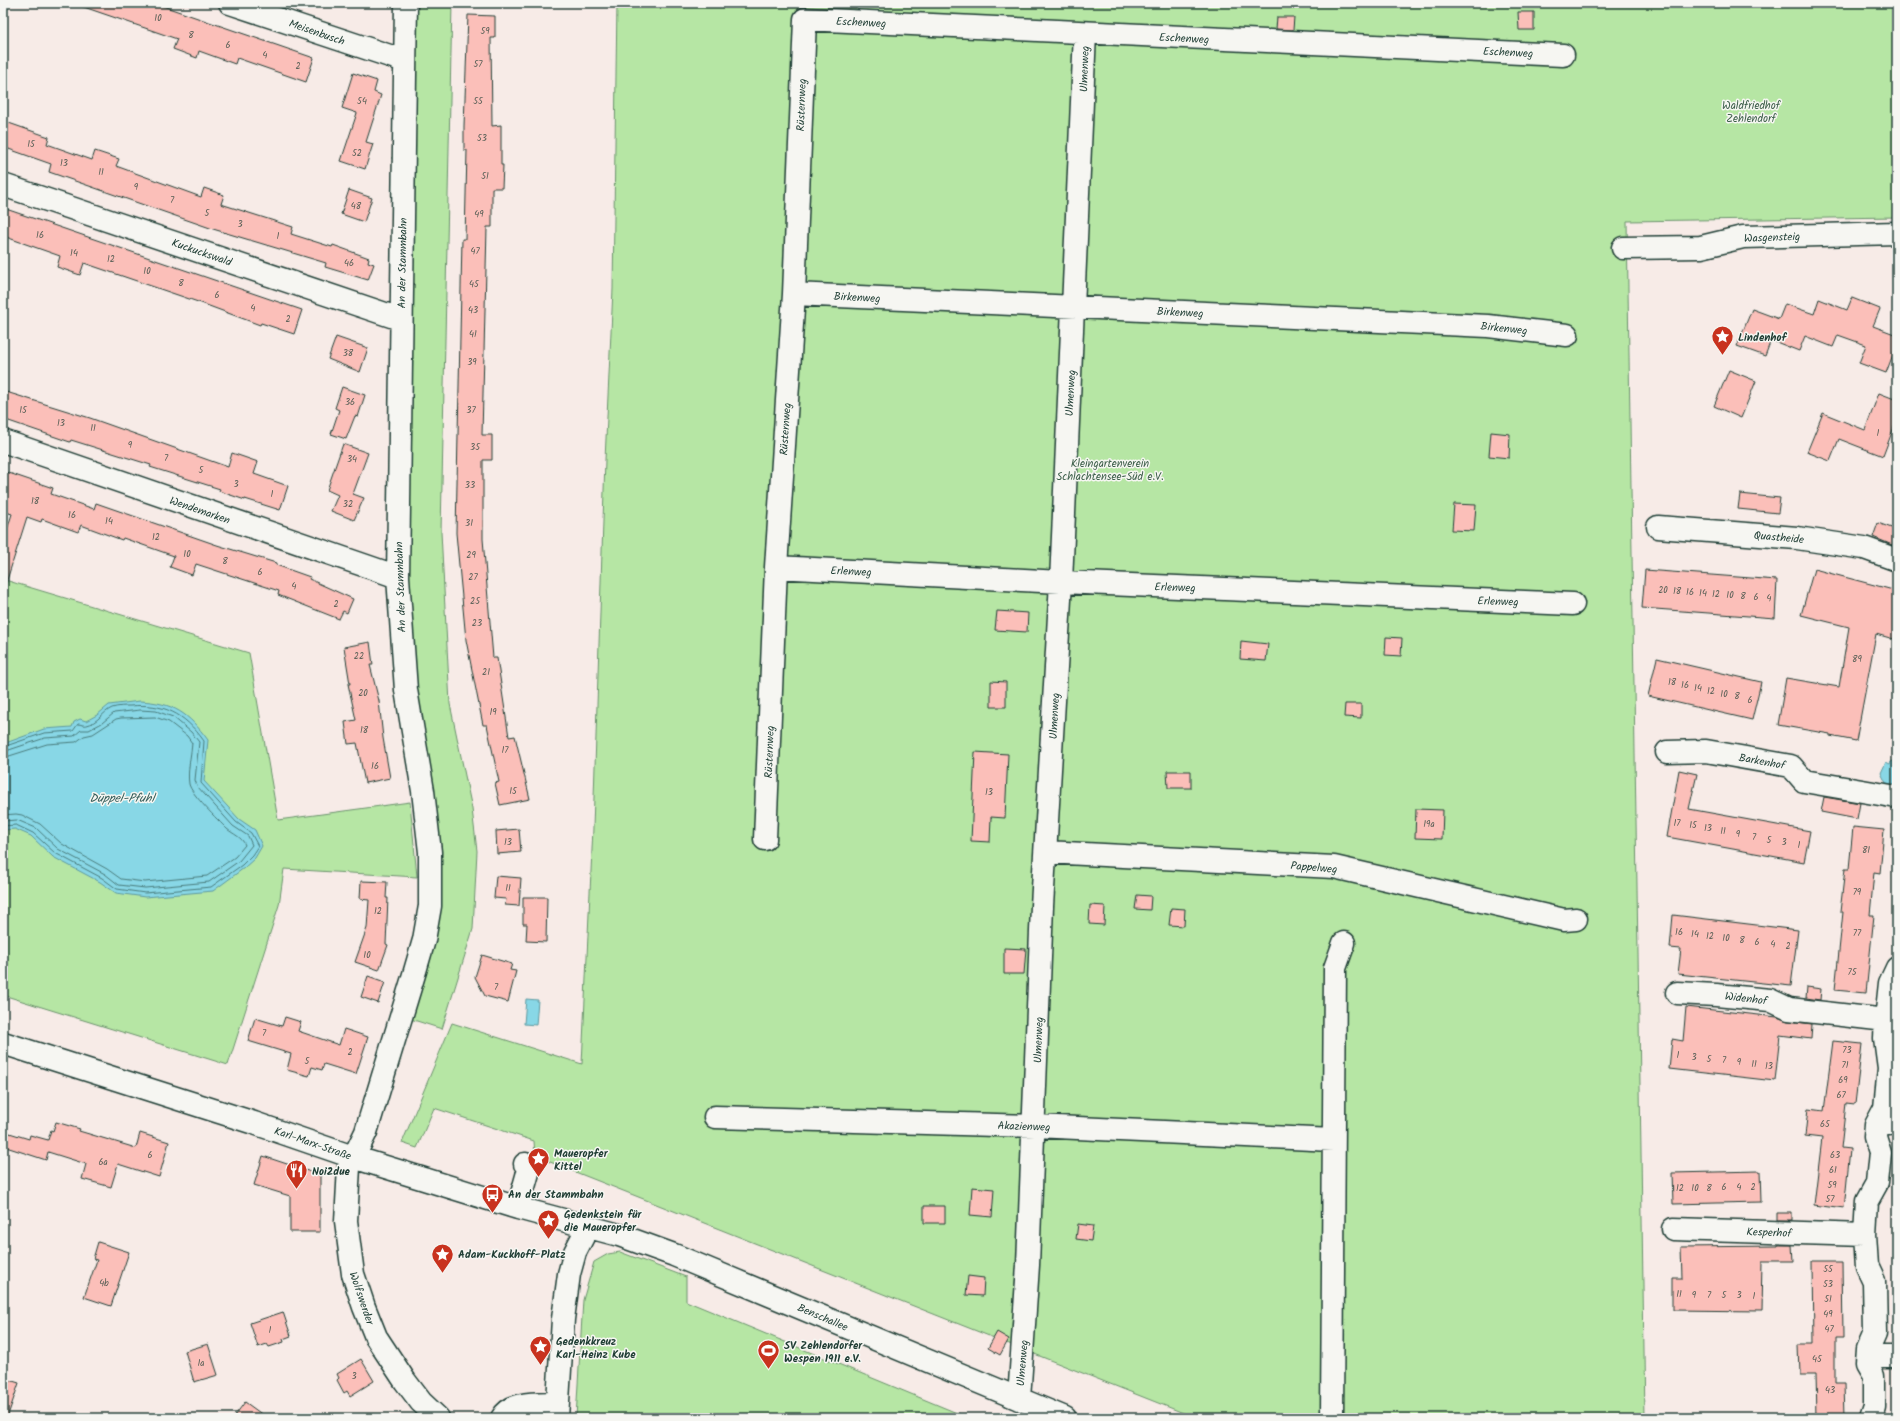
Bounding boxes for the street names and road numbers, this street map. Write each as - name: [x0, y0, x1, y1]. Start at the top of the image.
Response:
- street label: Eschenweg: [835, 13, 887, 33]
- street label: Meisenbusch: [286, 15, 347, 51]
- street label: Eschenweg: [1158, 29, 1210, 49]
- street label: Eschenweg: [1482, 43, 1534, 63]
- street label: Ulmenweg: [1075, 46, 1095, 93]
- street label: Rüsternweg: [792, 78, 812, 132]
- street label: An der Stammbahn: [393, 217, 413, 309]
- street label: Wasgensteig: [1744, 228, 1800, 248]
- street label: Kuckuckswald: [169, 234, 235, 272]
- street label: Birkenweg: [833, 288, 881, 308]
- street label: Birkenweg: [1156, 303, 1204, 323]
- street label: Birkenweg: [1480, 318, 1528, 340]
- street label: Ulmenweg: [1061, 369, 1081, 417]
- street label: Rüsternweg: [775, 402, 797, 456]
- street label: Wendemarken: [167, 492, 233, 530]
- street label: Quastheide: [1753, 527, 1805, 549]
- street label: An der Stammbahn: [390, 541, 412, 633]
- street label: Erlenweg: [830, 562, 872, 582]
- street label: Erlenweg: [1154, 578, 1196, 598]
- street label: Erlenweg: [1477, 592, 1519, 612]
- street label: Ulmenweg: [1045, 692, 1065, 740]
- street label: Rüsternweg: [760, 725, 780, 779]
- street label: Barkenhof: [1737, 749, 1788, 775]
- street label: Pappelweg: [1290, 857, 1338, 879]
- street label: Widenhof: [1724, 987, 1770, 1011]
- street label: Ulmenweg: [1029, 1017, 1049, 1064]
- street label: Akazienweg: [997, 1117, 1051, 1137]
- street label: Karl-Marx-Straße: [272, 1122, 354, 1166]
- street label: Kesperhof: [1746, 1223, 1794, 1243]
- street label: Wolfswerder: [344, 1269, 379, 1329]
- street label: Benschallee: [794, 1299, 851, 1337]
- street label: Ulmenweg: [1012, 1339, 1034, 1387]

